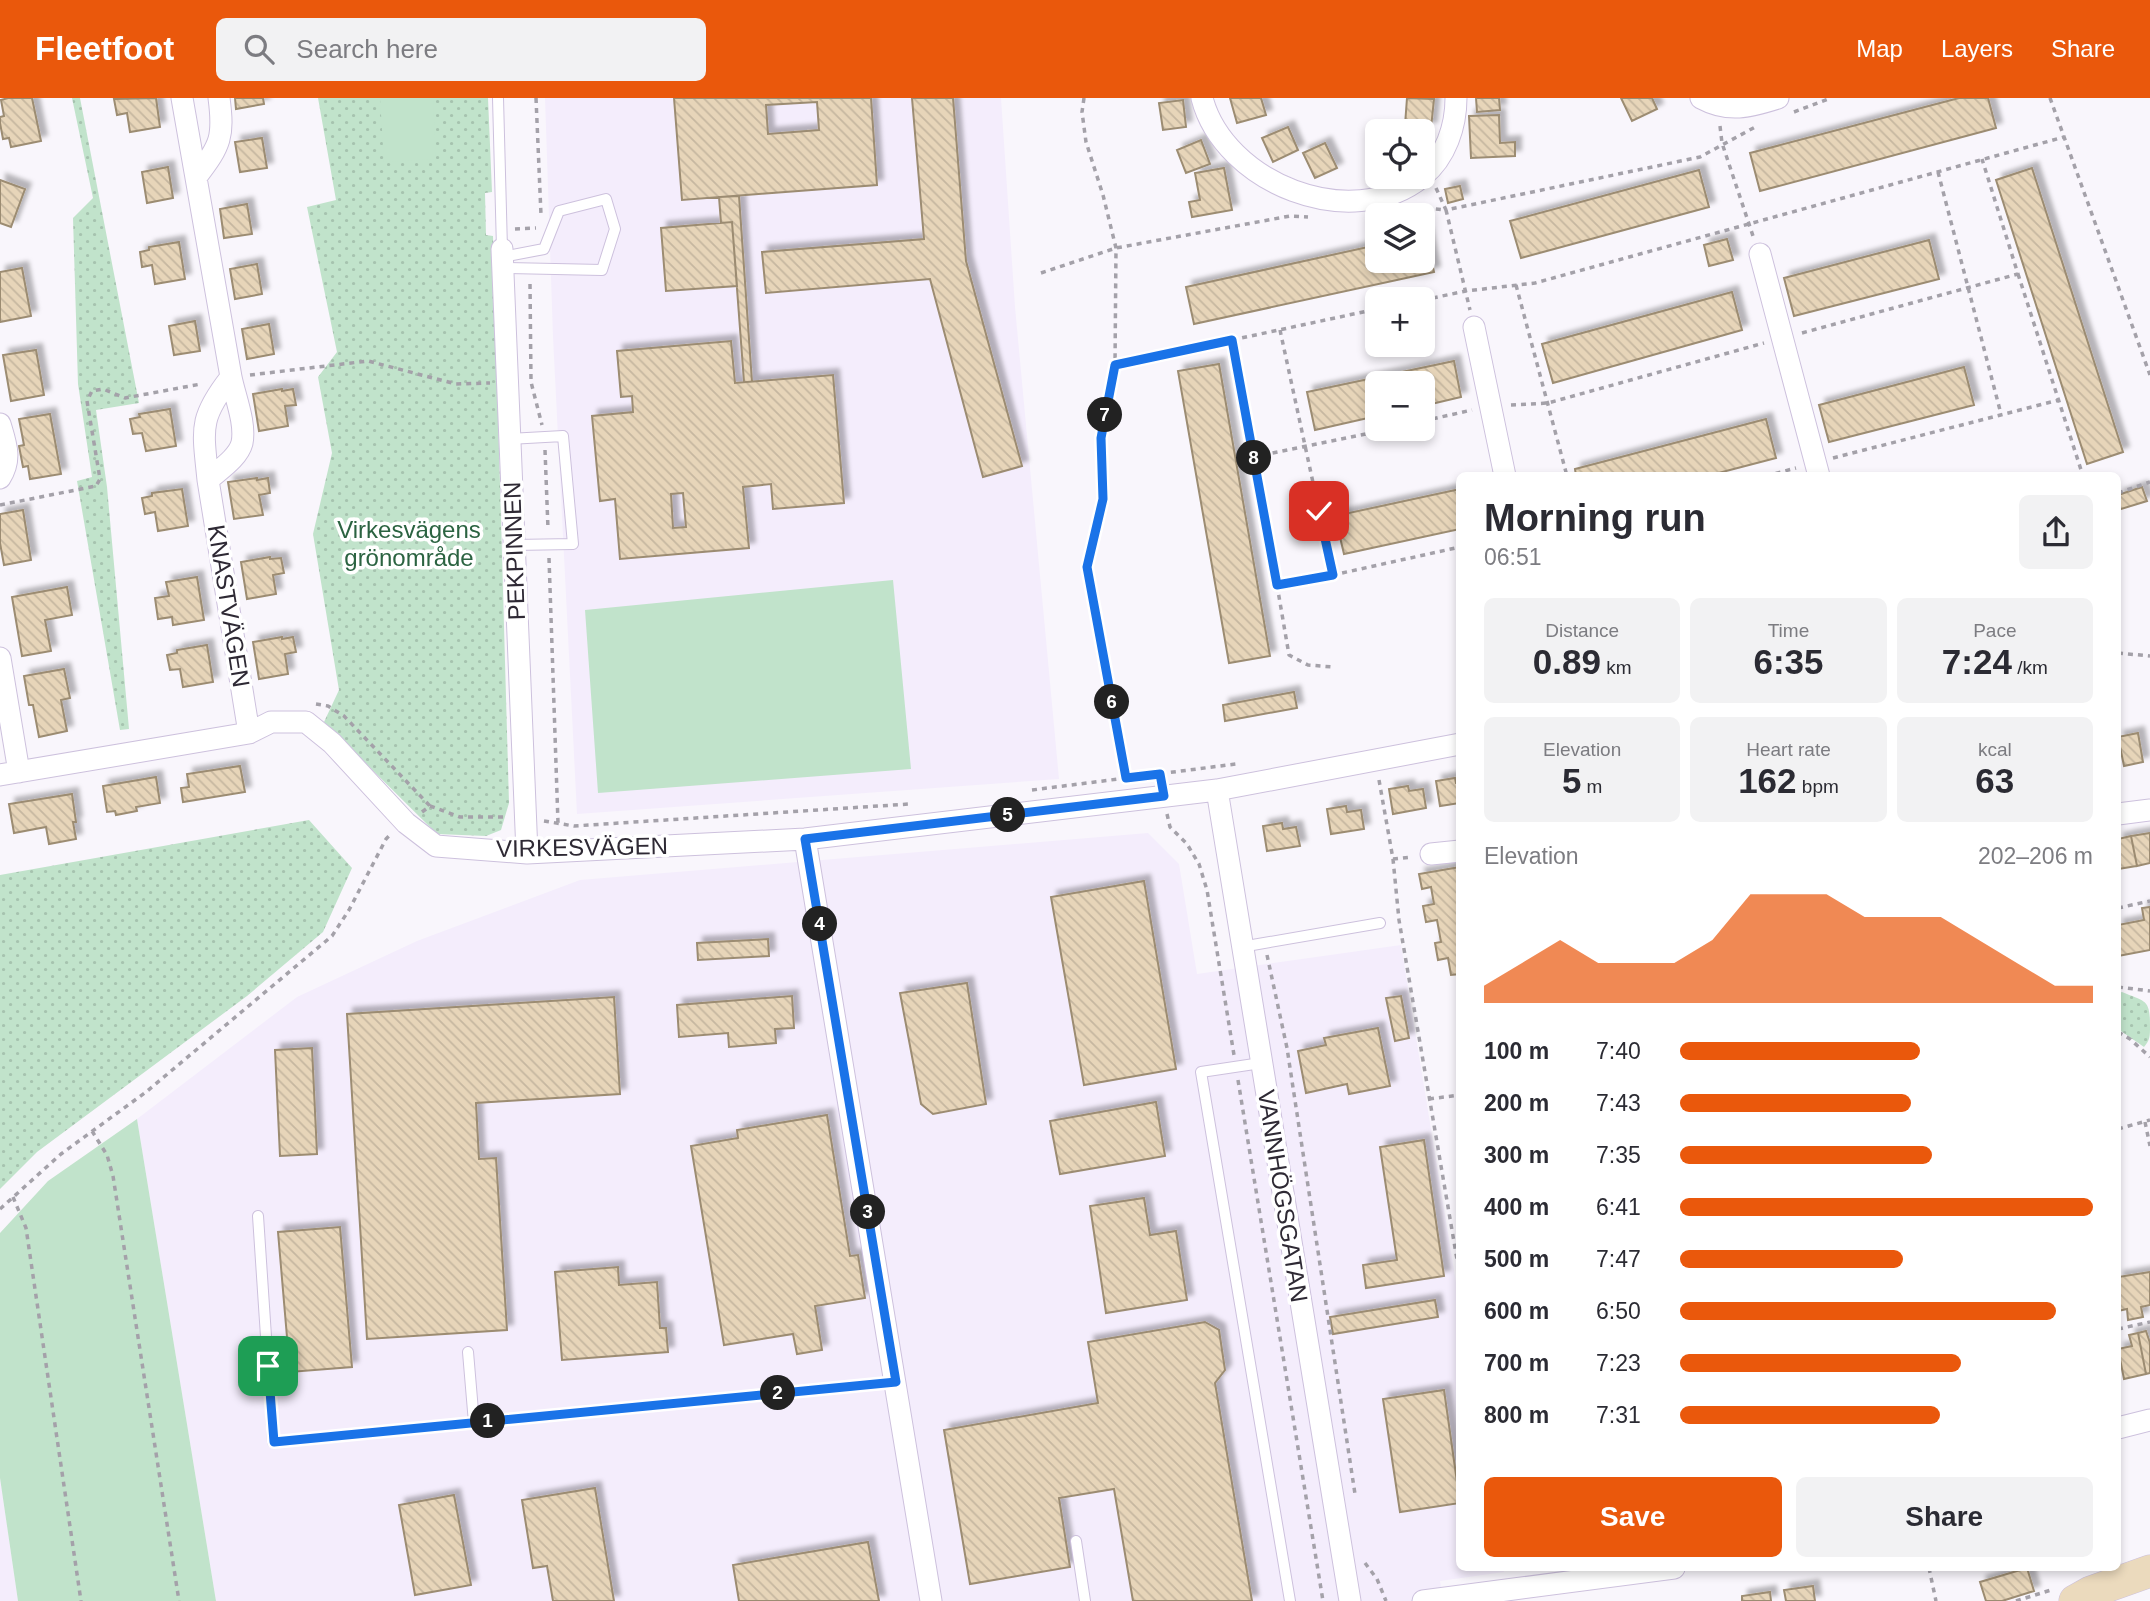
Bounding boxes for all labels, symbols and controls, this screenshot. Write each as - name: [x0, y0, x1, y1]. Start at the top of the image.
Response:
- search box: [216, 18, 706, 81]
- text: Fleetfoot: [35, 30, 174, 67]
- icon: search: [240, 30, 278, 68]
- text: Search here: [296, 34, 438, 64]
- text: Map: [1856, 35, 1903, 62]
- text: Layers: [1941, 35, 2013, 62]
- text: Share: [2051, 35, 2115, 62]
- map controls: [1365, 119, 1435, 441]
- button: locate: [1365, 119, 1435, 189]
- button: layers: [1365, 203, 1435, 273]
- button: +: [1365, 287, 1435, 357]
- button: −: [1365, 371, 1435, 441]
- pin: 7: [1088, 398, 1122, 432]
- text: 7: [1099, 404, 1110, 425]
- pin: 8: [1236, 440, 1272, 476]
- text: 8: [1248, 447, 1259, 468]
- street label: PEKPINNEN: [498, 481, 530, 621]
- pin: [1289, 481, 1349, 541]
- icon: check: [1300, 492, 1338, 530]
- button: share: [2019, 495, 2093, 569]
- text: Morning run: [1484, 497, 1706, 539]
- park label: Virkesvägens grönområde: [337, 516, 481, 571]
- street label: KNASTVÄGEN: [203, 523, 255, 689]
- text: 06:51: [1484, 544, 1542, 570]
- text: Distance: [1545, 620, 1619, 641]
- text: Time: [1768, 620, 1809, 641]
- text: Pace: [1973, 620, 2016, 641]
- text: 0.89: [1533, 642, 1601, 681]
- text: 6:35: [1753, 642, 1824, 681]
- text: 7:24: [1942, 642, 2012, 681]
- text: km: [1601, 657, 1632, 678]
- text: /km: [2012, 657, 2048, 678]
- pin: 6: [1094, 684, 1130, 720]
- text: 6: [1106, 691, 1117, 712]
- text: Elevation: [1543, 739, 1621, 760]
- text: Heart rate: [1746, 739, 1831, 760]
- text: kcal: [1978, 739, 2012, 760]
- text: 5: [1562, 761, 1581, 800]
- text: 162: [1738, 761, 1797, 800]
- text: 63: [1975, 761, 2014, 800]
- text: m: [1581, 776, 1602, 797]
- text: bpm: [1797, 776, 1839, 797]
- pin: 5: [990, 798, 1026, 832]
- text: 5: [1002, 804, 1013, 825]
- street label: VIRKESVÄGEN: [496, 832, 668, 862]
- text: Elevation: [1484, 843, 1579, 869]
- text: 202–206 m: [1978, 843, 2093, 869]
- pin: 4: [802, 906, 838, 942]
- text: 4: [814, 913, 825, 934]
- text: 100 m: [1484, 1038, 1549, 1064]
- text: 7:40: [1596, 1038, 1641, 1064]
- street label: VANNHÖGSGATAN: [1253, 1088, 1313, 1304]
- text: 200 m: [1484, 1090, 1549, 1116]
- text: 7:43: [1596, 1090, 1641, 1116]
- text: 300 m: [1484, 1142, 1549, 1168]
- text: 7:35: [1596, 1142, 1641, 1168]
- pin: 3: [850, 1194, 886, 1230]
- text: 400 m: [1484, 1194, 1549, 1220]
- text: 6:41: [1596, 1194, 1641, 1220]
- text: 3: [862, 1201, 873, 1222]
- text: 500 m: [1484, 1246, 1549, 1272]
- text: 7:47: [1596, 1246, 1641, 1272]
- text: 600 m: [1484, 1298, 1549, 1324]
- text: 6:50: [1596, 1298, 1641, 1324]
- pin: [238, 1336, 298, 1396]
- icon: arrive: [249, 1347, 287, 1385]
- text: 700 m: [1484, 1350, 1549, 1376]
- text: 7:23: [1596, 1350, 1641, 1376]
- pin: 2: [760, 1376, 796, 1410]
- text: 2: [772, 1382, 783, 1403]
- text: 800 m: [1484, 1402, 1549, 1428]
- text: 7:31: [1596, 1402, 1641, 1428]
- pin: 1: [470, 1404, 505, 1438]
- text: 1: [482, 1410, 493, 1431]
- button: Save: [1484, 1477, 1782, 1557]
- button: Share: [1796, 1477, 2093, 1557]

